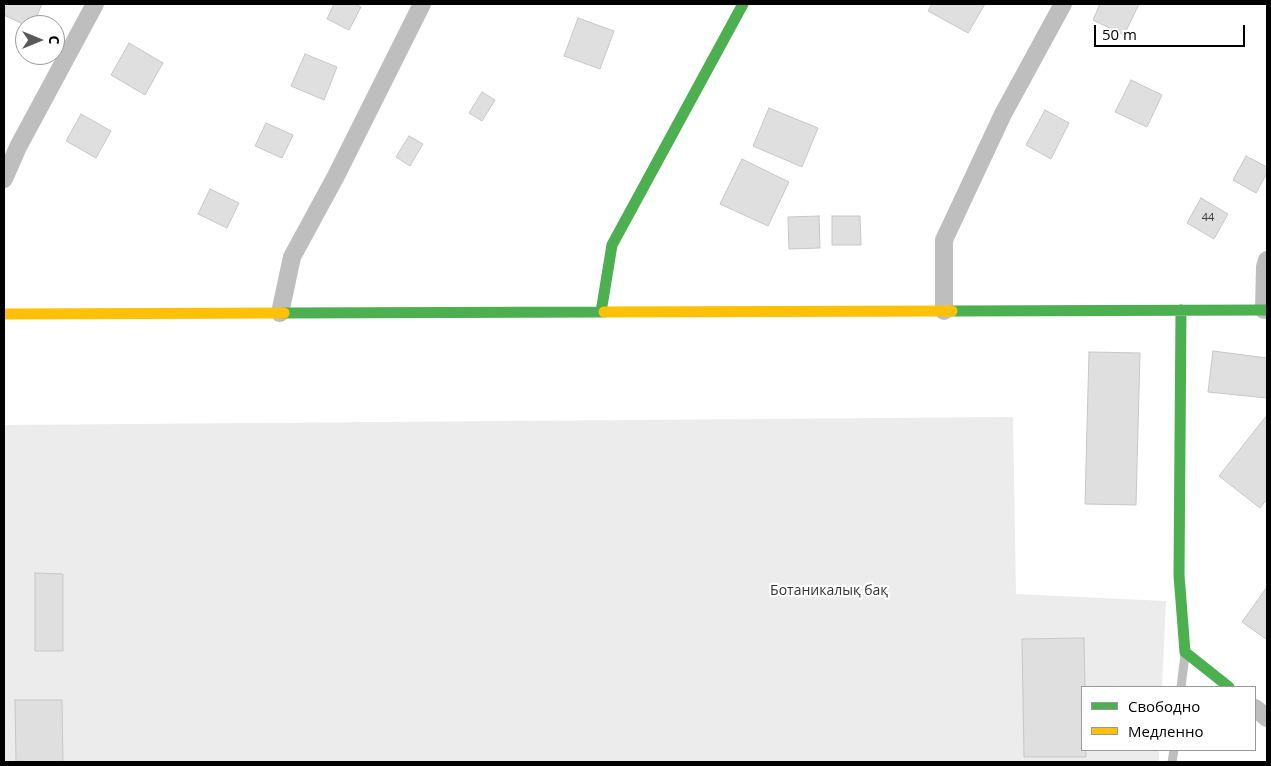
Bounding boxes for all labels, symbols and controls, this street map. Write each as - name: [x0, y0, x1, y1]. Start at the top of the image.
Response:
- north arrow: [15, 15, 65, 65]
- scale bar: [1096, 15, 1247, 47]
- text: 50 m: [1102, 24, 1137, 44]
- text: С: [45, 36, 64, 44]
- house number: 44: [1202, 211, 1214, 225]
- park label: Ботаникалық бақ: [770, 583, 888, 599]
- legend: [1081, 686, 1256, 751]
- text: Свободно: [1128, 696, 1200, 716]
- text: Медленно: [1128, 721, 1204, 741]

